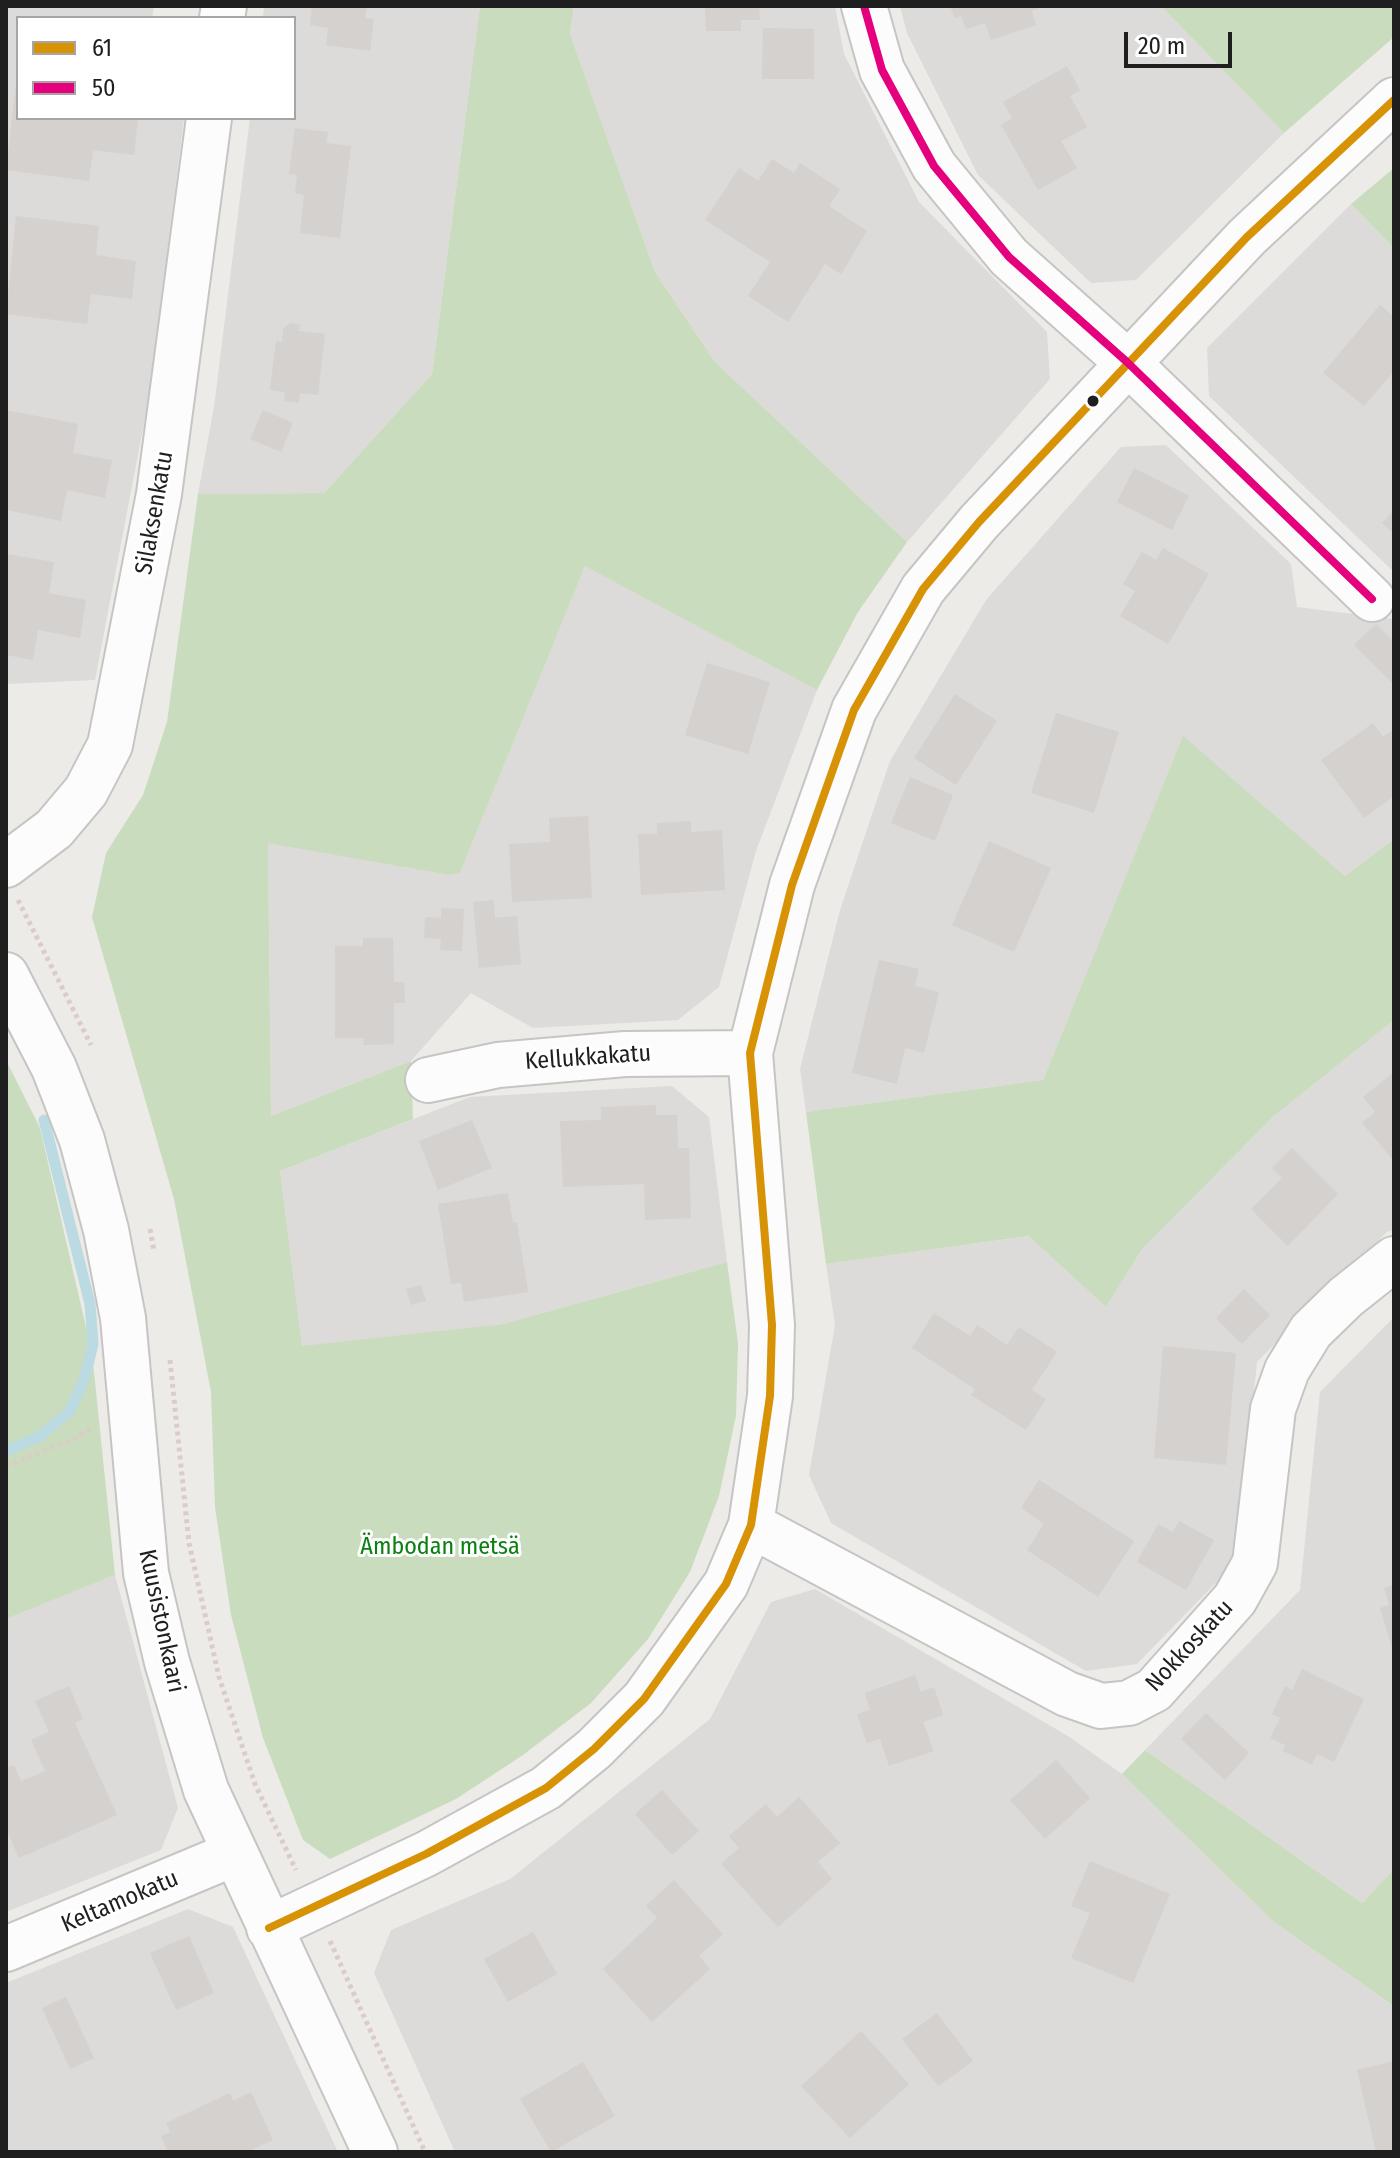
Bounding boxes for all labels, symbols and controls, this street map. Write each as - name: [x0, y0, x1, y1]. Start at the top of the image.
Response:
- legend: [16, 16, 296, 120]
- scale bar: [1128, 16, 1236, 66]
- text: 20 m: [1138, 32, 1185, 60]
- text: 61: [92, 34, 112, 62]
- text: 50: [92, 74, 116, 102]
- unlabelled marker: [1085, 393, 1101, 409]
- street label: Silaksenkatu: [130, 449, 180, 577]
- street label: Kellukkakatu: [524, 1039, 652, 1077]
- park label: Ämbodan metsä: [360, 1533, 520, 1561]
- street label: Kuusistonkaari: [132, 1547, 190, 1695]
- street label: Nokkoskatu: [1140, 1594, 1240, 1698]
- street label: Keltamokatu: [57, 1865, 183, 1939]

